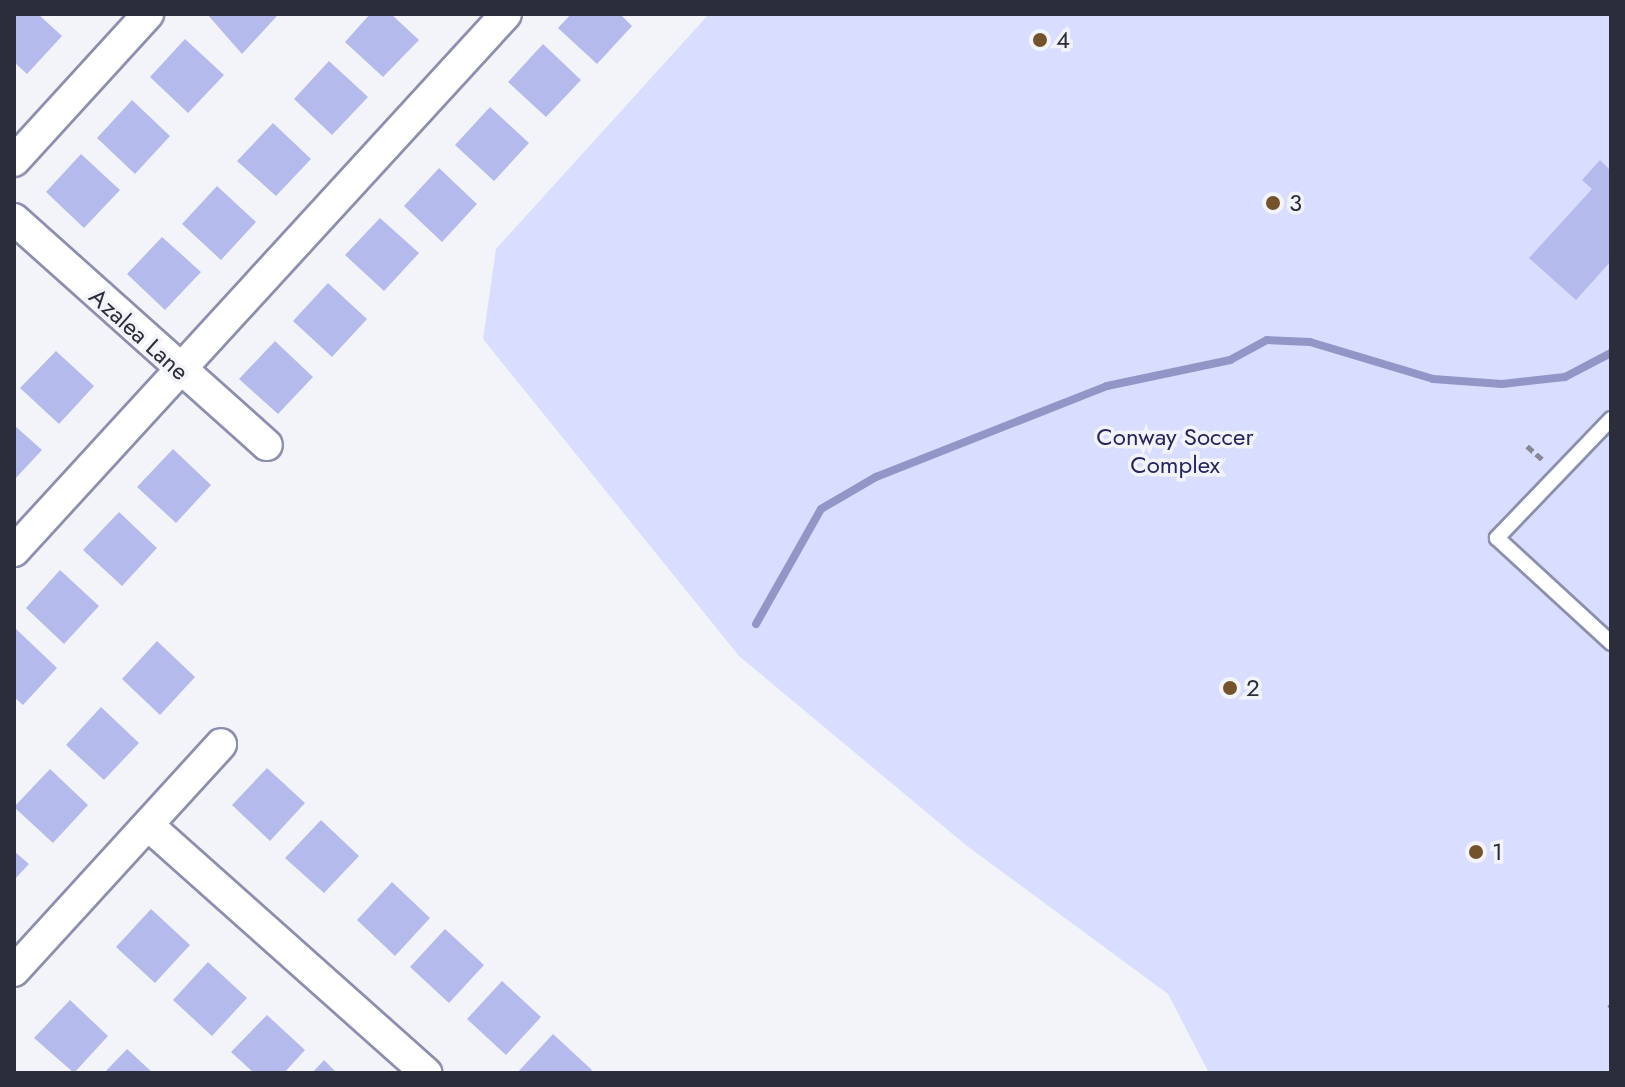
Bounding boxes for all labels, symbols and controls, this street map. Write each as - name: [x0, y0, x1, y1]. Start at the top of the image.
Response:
- place label: 4: [1056, 26, 1070, 54]
- marker: 4: [1031, 31, 1049, 49]
- place label: 3: [1289, 189, 1302, 217]
- marker: 3: [1264, 194, 1282, 212]
- street label: Azalea Lane: [83, 282, 195, 386]
- park label: Conway Soccer Complex: [1096, 423, 1254, 479]
- place label: 2: [1246, 674, 1260, 702]
- marker: 2: [1221, 679, 1239, 697]
- place label: 1: [1492, 838, 1503, 866]
- marker: 1: [1467, 843, 1485, 861]

